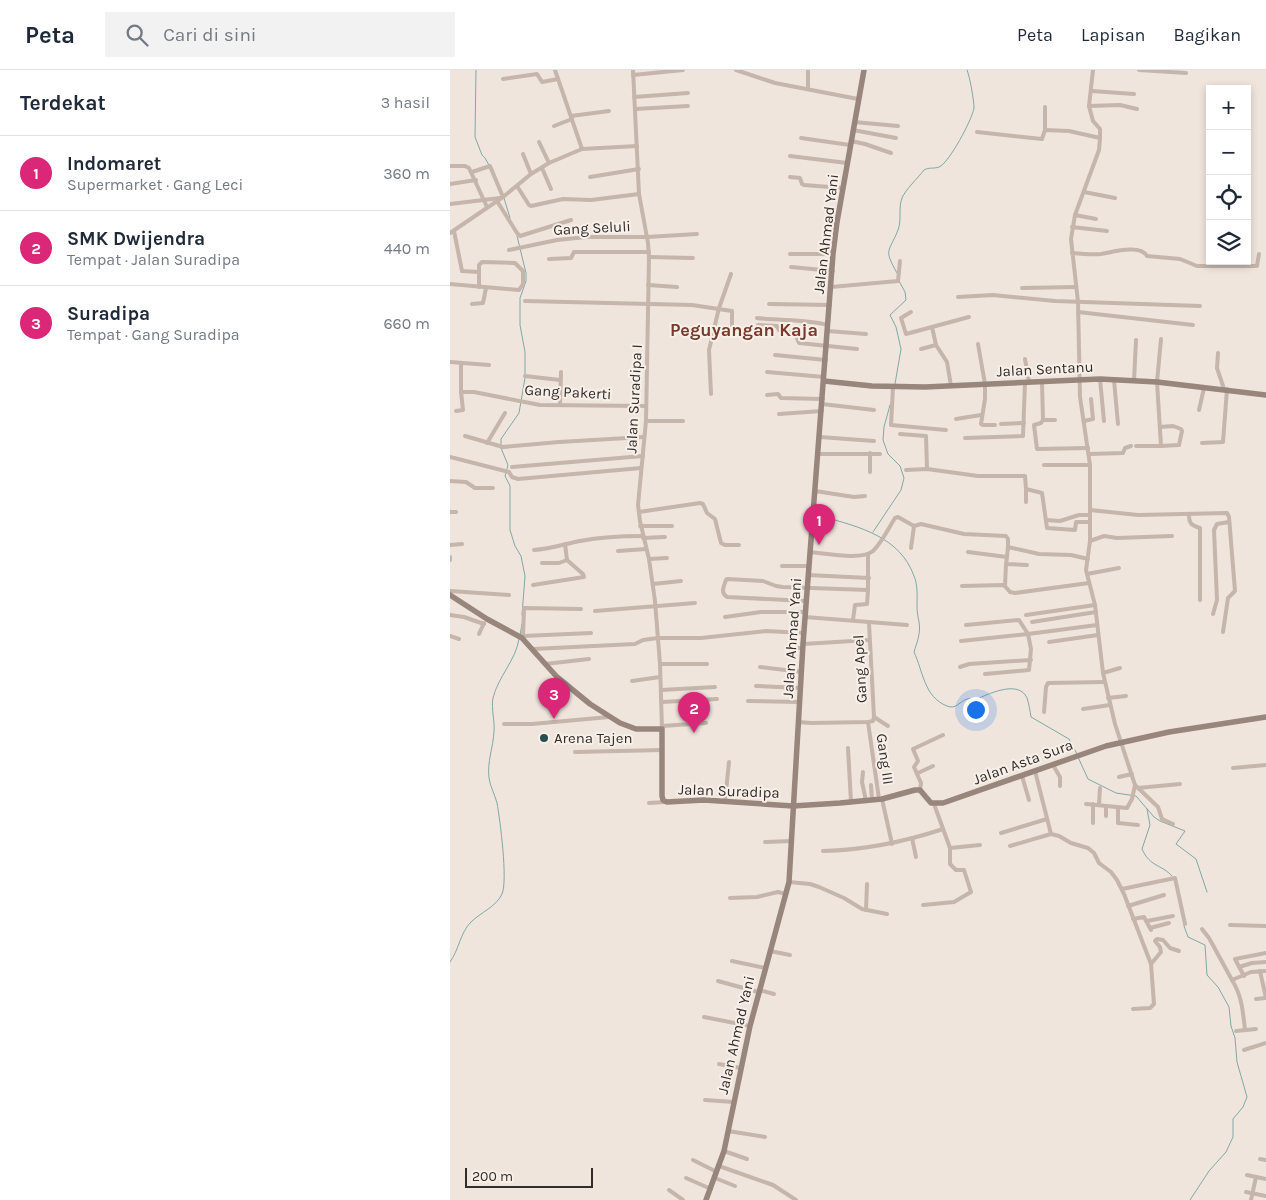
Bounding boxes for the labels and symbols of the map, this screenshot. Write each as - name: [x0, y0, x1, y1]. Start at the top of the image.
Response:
- street label: Jalan Ahmad Yani: [810, 173, 842, 295]
- street label: Gang Seluli: [553, 217, 631, 239]
- district label: Peguyangan Kaja: [670, 319, 818, 341]
- street label: Jalan Suradipa I: [622, 344, 646, 454]
- street label: Jalan Sentanu: [996, 357, 1094, 381]
- street label: Gang Pakerti: [524, 381, 612, 403]
- pin: 1: [803, 504, 835, 545]
- street label: Jalan Ahmad Yani: [779, 577, 805, 699]
- street label: Gang Apel: [849, 634, 871, 704]
- pin: 3: [538, 678, 570, 719]
- pin: 2: [678, 692, 710, 733]
- your location: [963, 697, 989, 723]
- place label: Arena Tajen: [554, 729, 633, 747]
- marker: Arena Tajen: [538, 732, 550, 744]
- street label: Gang III: [872, 732, 898, 786]
- street label: Jalan Asta Sura: [971, 736, 1075, 788]
- street label: Jalan Suradipa: [678, 780, 780, 802]
- street label: Jalan Ahmad Yani: [714, 974, 758, 1096]
- scale bar: [465, 1165, 592, 1188]

